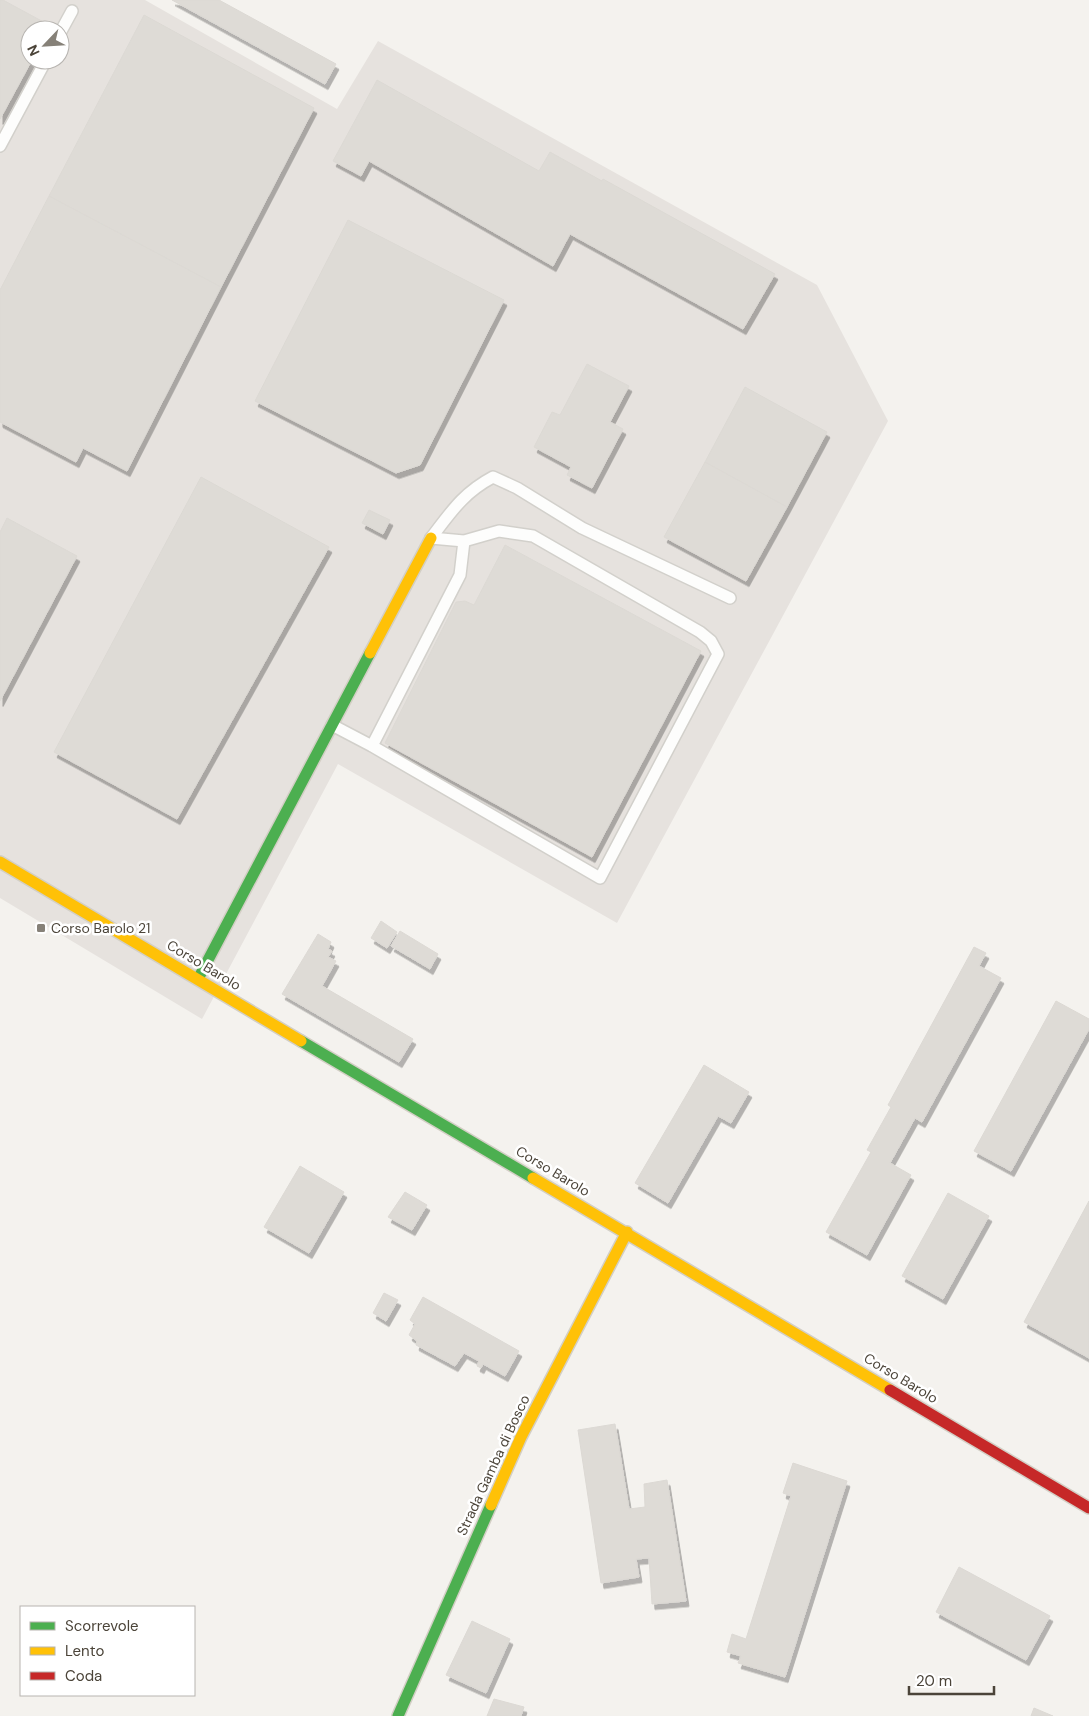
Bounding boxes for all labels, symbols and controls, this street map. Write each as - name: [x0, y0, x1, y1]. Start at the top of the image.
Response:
- north arrow: [20, 20, 70, 70]
- text: N: [23, 42, 44, 59]
- place label: Corso Barolo 21: [51, 919, 150, 937]
- marker: Corso Barolo 21: [35, 922, 47, 934]
- street label: Corso Barolo: [164, 936, 244, 994]
- street label: Corso Barolo: [513, 1142, 593, 1200]
- street label: Corso Barolo: [861, 1349, 941, 1407]
- street label: Strada Gamba di Bosco: [452, 1392, 534, 1538]
- legend: [20, 1606, 195, 1696]
- text: Scorrevole: [65, 1616, 139, 1636]
- text: Lento: [65, 1641, 104, 1661]
- scale bar: [909, 1664, 994, 1696]
- text: Coda: [65, 1666, 102, 1686]
- text: 20 m: [916, 1671, 952, 1691]

